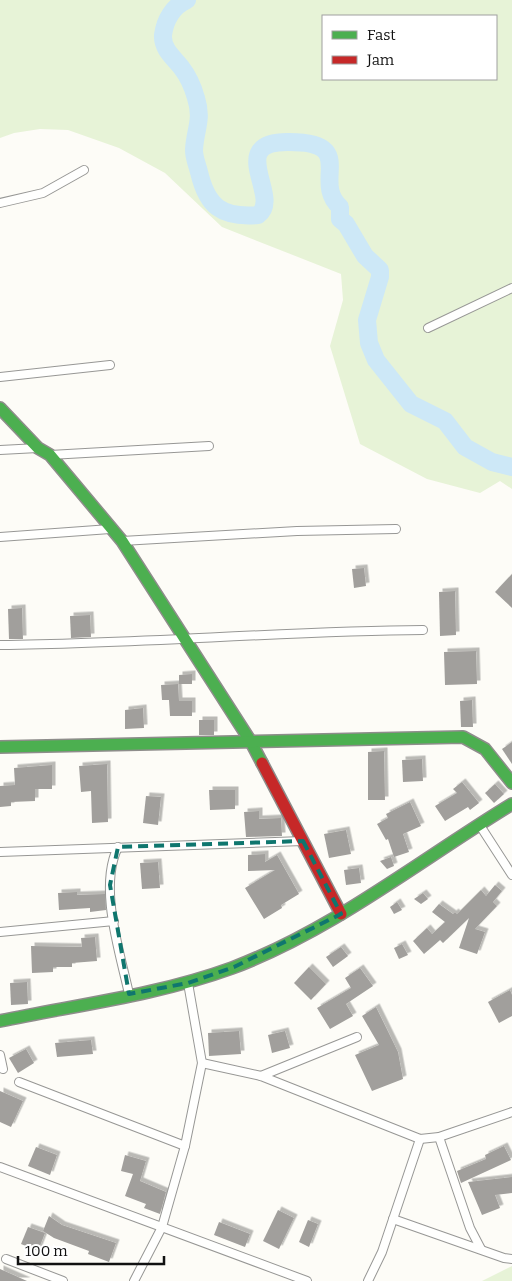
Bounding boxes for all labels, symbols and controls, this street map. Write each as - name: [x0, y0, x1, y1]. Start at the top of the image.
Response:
- legend: [322, 15, 497, 80]
- text: Fast: [367, 26, 396, 44]
- text: Jam: [366, 51, 395, 69]
- scale bar: [18, 1234, 164, 1266]
- text: 100 m: [25, 1242, 68, 1260]

